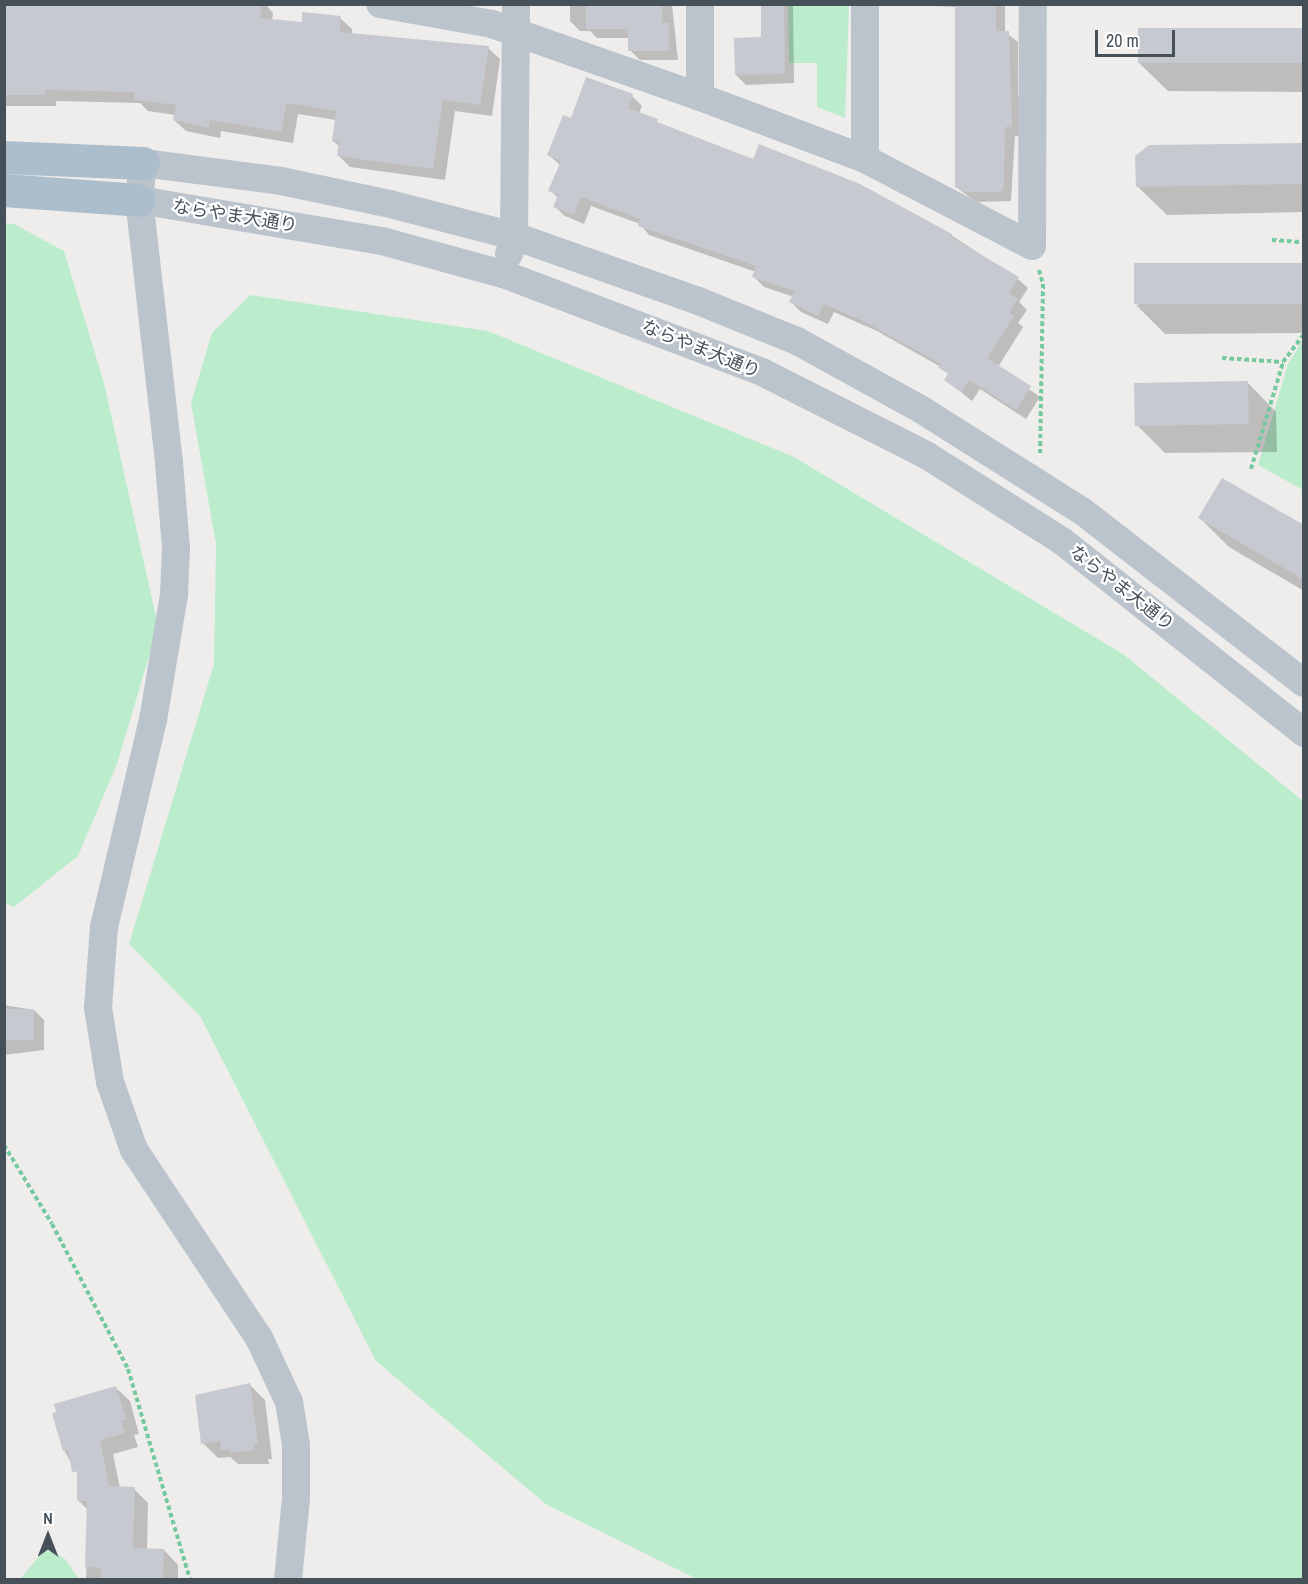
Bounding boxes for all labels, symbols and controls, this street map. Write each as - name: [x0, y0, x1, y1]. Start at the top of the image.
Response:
- scale bar: [1098, 18, 1178, 56]
- text: 20 m: [1106, 28, 1139, 53]
- street label: ならやま大通り: [171, 195, 299, 237]
- street label: ならやま大通り: [639, 315, 763, 383]
- street label: ならやま大通り: [1066, 541, 1178, 635]
- north arrow: [18, 1506, 78, 1566]
- text: N: [43, 1507, 53, 1529]

